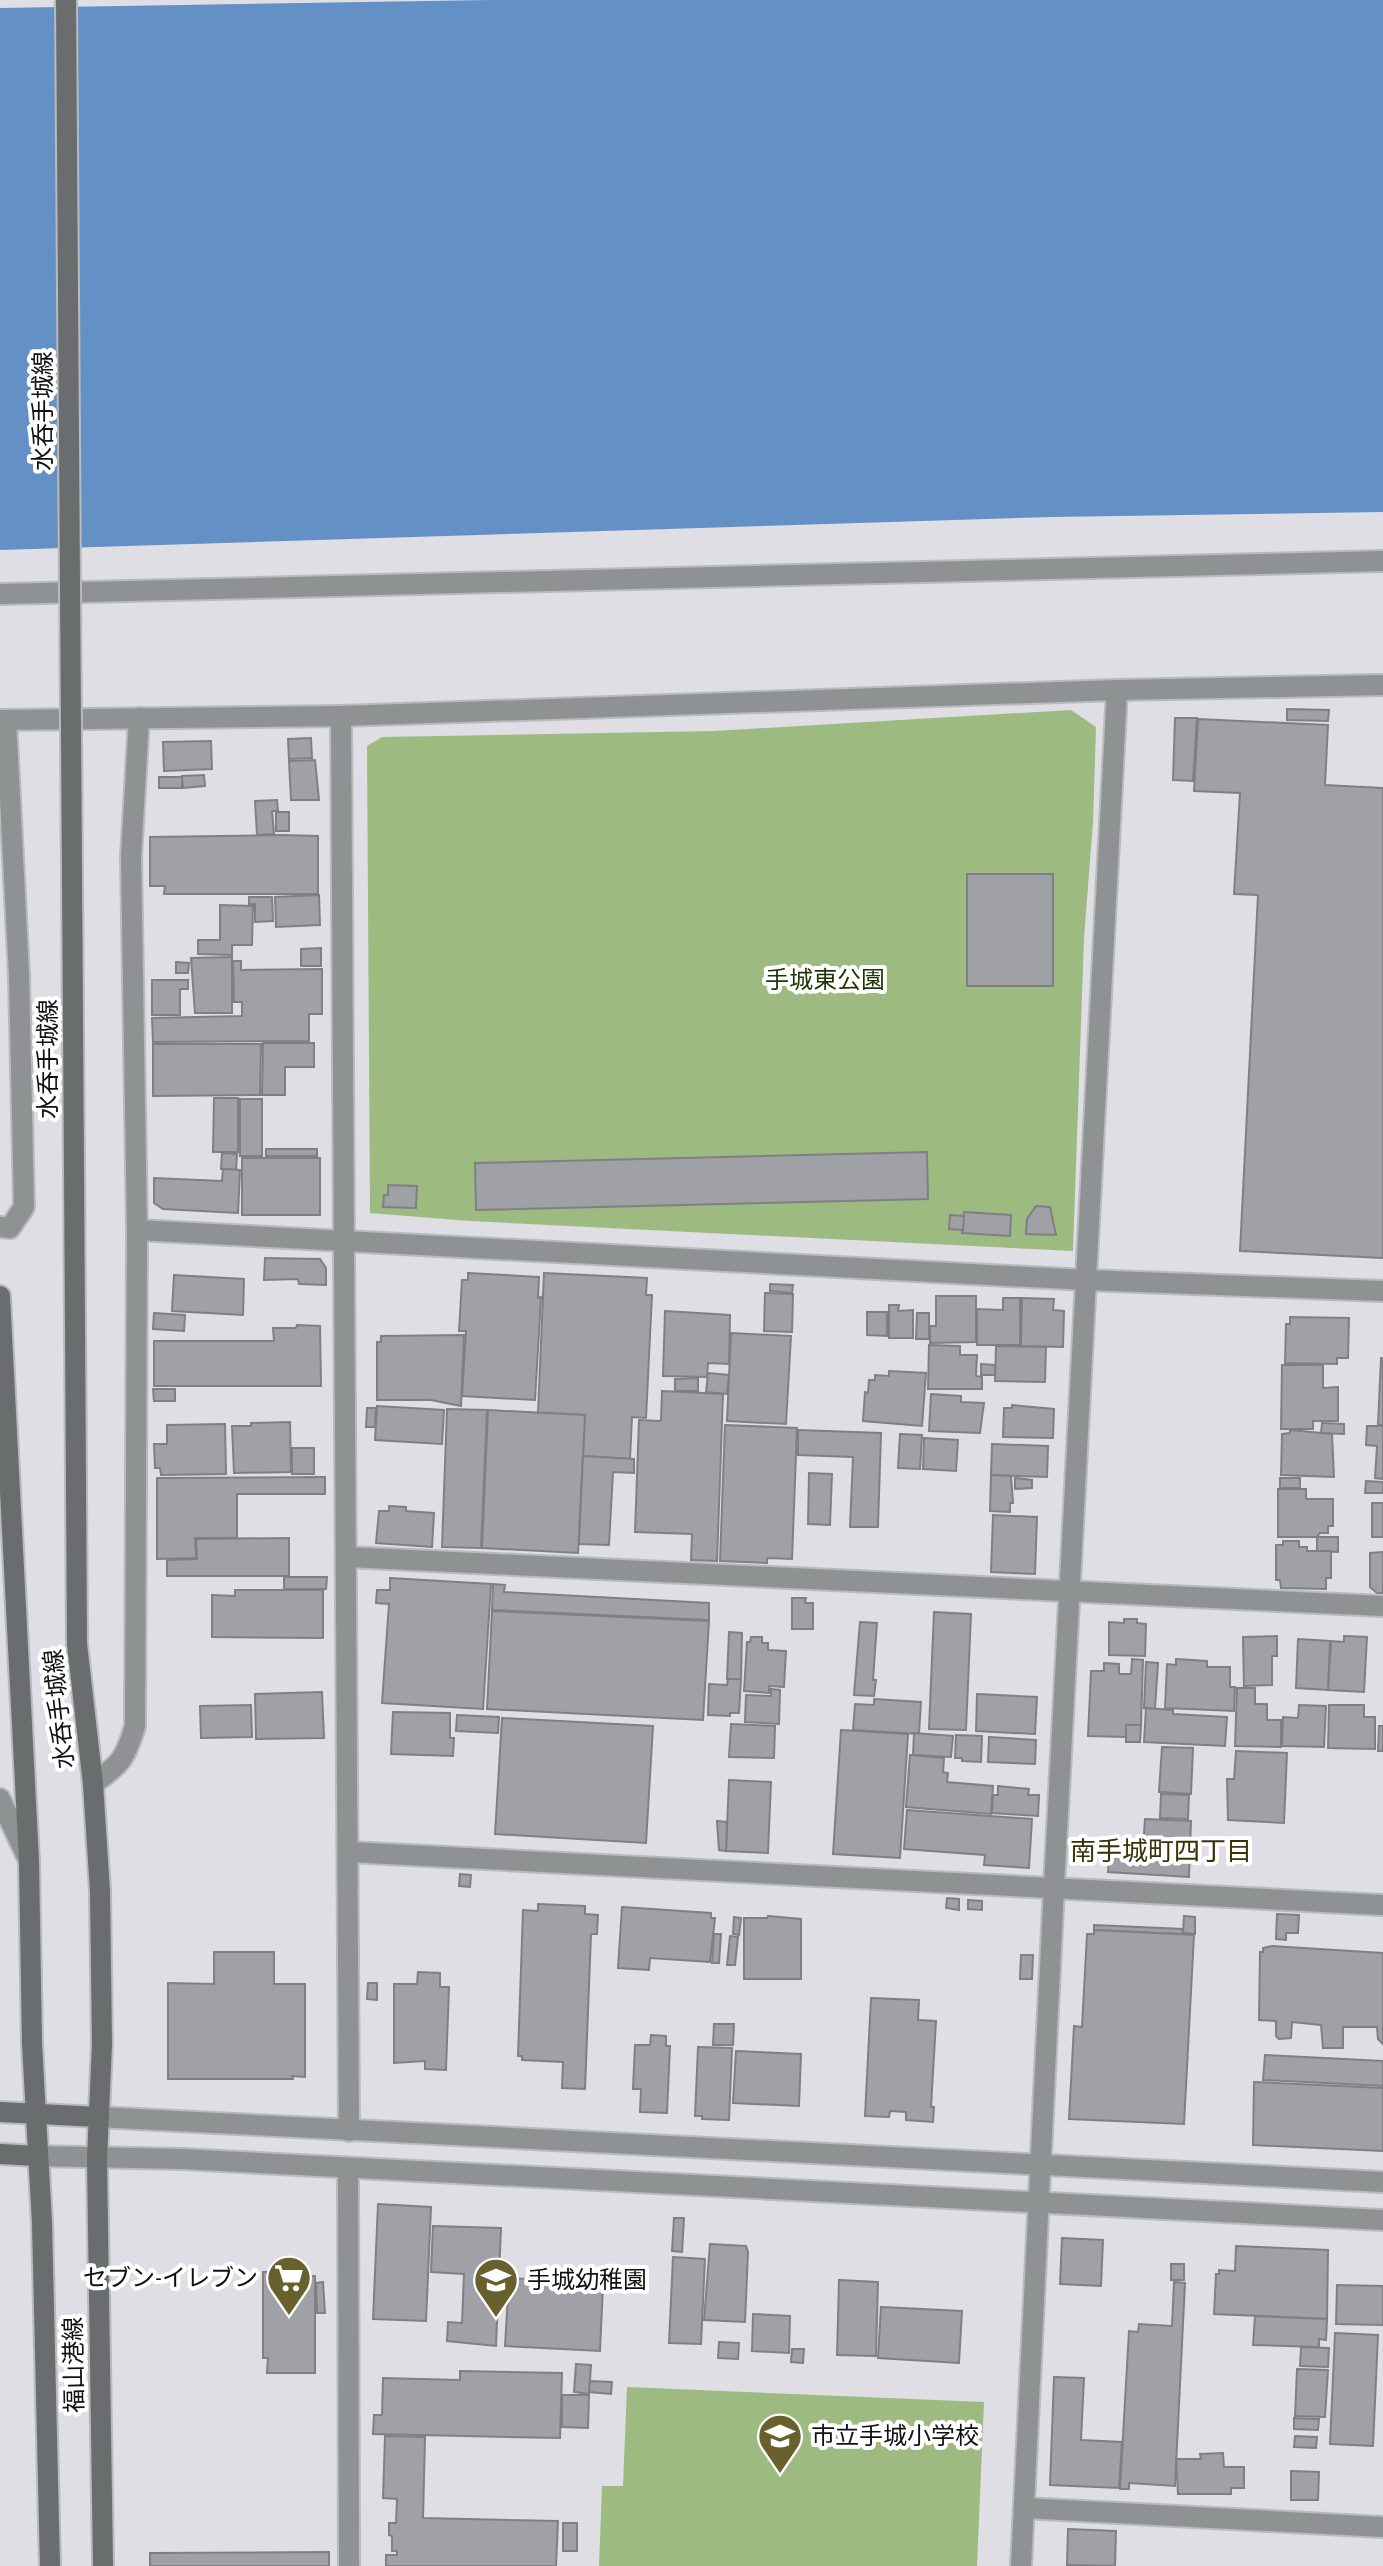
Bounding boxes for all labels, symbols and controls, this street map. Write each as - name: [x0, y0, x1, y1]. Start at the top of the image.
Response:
- street label: 水呑手城線: [27, 351, 58, 471]
- park label: 手城東公園: [765, 964, 885, 995]
- street label: 水呑手城線: [32, 999, 63, 1119]
- street label: 水呑手城線: [37, 1648, 80, 1770]
- district label: 南手城町四丁目: [1070, 1834, 1252, 1867]
- supermarket icon: セブン-イレブン: [265, 2254, 313, 2317]
- school or university icon: 手城幼稚園: [472, 2256, 520, 2319]
- place label: セブン-イレブン: [83, 2262, 258, 2293]
- place label: 手城幼稚園: [527, 2264, 647, 2295]
- street label: 福山港線: [57, 2317, 90, 2413]
- school or university icon: 市立手城小学校: [756, 2412, 804, 2475]
- place label: 市立手城小学校: [811, 2420, 979, 2451]

